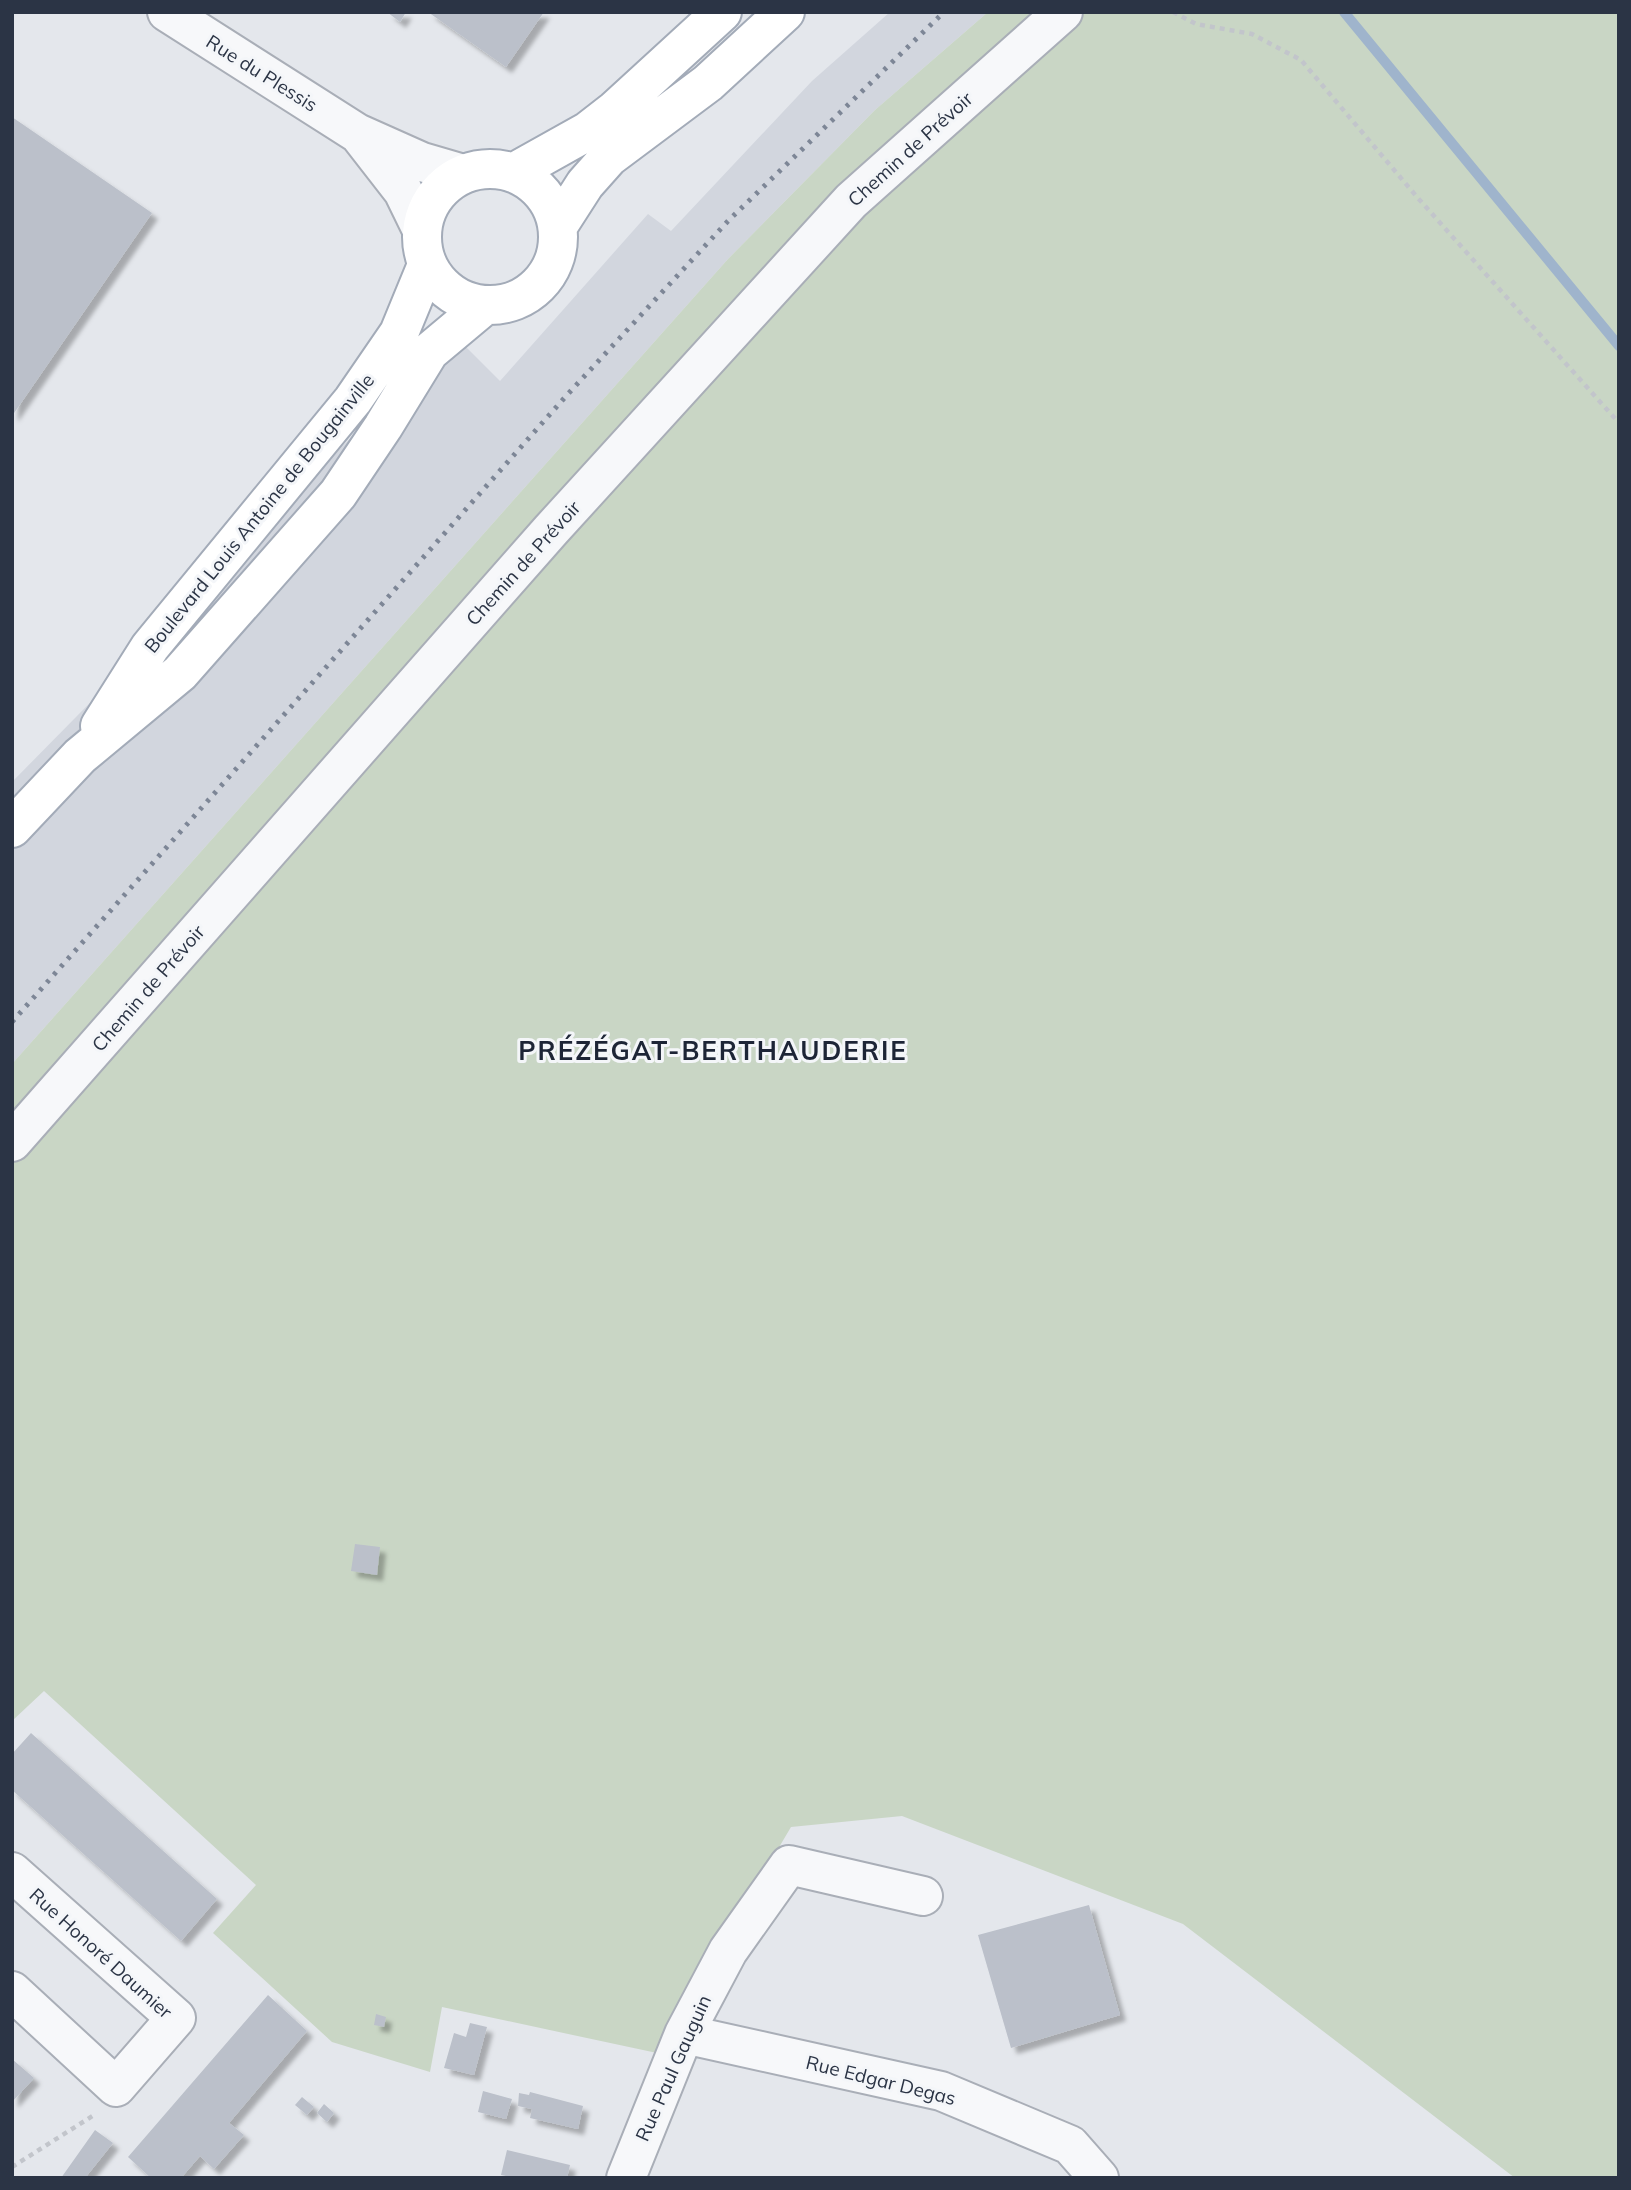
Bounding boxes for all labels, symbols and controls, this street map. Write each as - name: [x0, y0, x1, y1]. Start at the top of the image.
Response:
- street label: Rue du Plessis: [202, 29, 322, 117]
- street label: Chemin de Prévoir: [843, 87, 977, 211]
- street label: Boulevard Louis Antoine de Bougainville: [139, 369, 379, 657]
- street label: Chemin de Prévoir: [461, 496, 585, 630]
- street label: Chemin de Prévoir: [87, 920, 210, 1056]
- district label: PRÉZÉGAT-BERTHAUDERIE: [518, 1034, 908, 1067]
- street label: Rue Honoré Daumier: [25, 1883, 177, 2023]
- street label: Rue Paul Gauguin: [630, 1991, 716, 2145]
- street label: Rue Edgar Degas: [804, 2050, 958, 2110]

